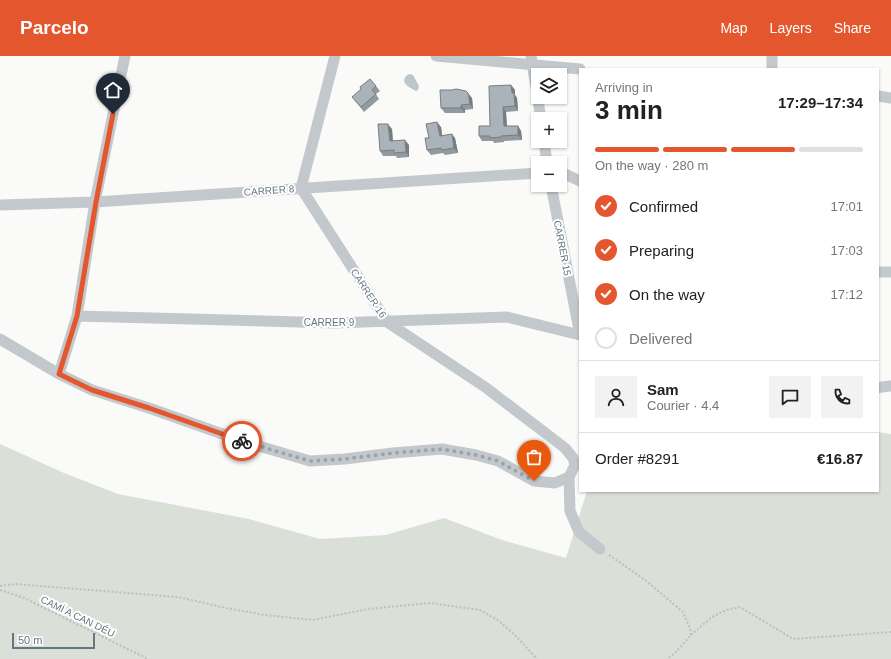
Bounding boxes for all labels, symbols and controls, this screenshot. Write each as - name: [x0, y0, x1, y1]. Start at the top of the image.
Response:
- text: Parcelo: [20, 17, 89, 38]
- text: Map: [720, 20, 748, 36]
- text: Layers: [770, 20, 812, 36]
- text: Share: [834, 20, 871, 36]
- map controls: [531, 68, 567, 192]
- button: layers: [531, 68, 567, 104]
- pin: [96, 73, 130, 114]
- icon: home: [102, 79, 124, 101]
- text: Arriving in: [595, 80, 653, 95]
- text: 17:29–17:34: [778, 94, 863, 111]
- text: 3 min: [595, 95, 663, 125]
- button: +: [531, 112, 567, 148]
- button: −: [531, 156, 567, 192]
- text: On the way · 280 m: [595, 158, 708, 173]
- street label: CARRER 8: [243, 183, 295, 198]
- icon: check: [595, 195, 617, 217]
- text: Confirmed: [629, 198, 698, 215]
- text: 17:01: [830, 199, 863, 214]
- street label: CARRER 15: [552, 219, 573, 277]
- icon: check: [595, 239, 617, 261]
- text: Preparing: [629, 242, 694, 259]
- text: 17:03: [830, 243, 863, 258]
- street label: CARRER 16: [349, 267, 389, 320]
- icon: check: [595, 283, 617, 305]
- text: On the way: [629, 286, 705, 303]
- text: 17:12: [830, 287, 863, 302]
- street label: CARRER 9: [304, 317, 355, 328]
- text: Delivered: [629, 330, 692, 347]
- button: person: [595, 376, 637, 418]
- button: chat: [769, 376, 811, 418]
- button: phone: [821, 376, 863, 418]
- text: Sam: [647, 381, 679, 398]
- text: Courier · 4.4: [647, 398, 719, 413]
- courier: [222, 421, 262, 461]
- icon: bike: [231, 430, 253, 452]
- pin: [517, 440, 551, 481]
- icon: bag: [523, 446, 545, 468]
- text: Order #8291: [595, 450, 679, 467]
- text: €16.87: [817, 450, 863, 467]
- street label: CAMÍ A CAN DÉU: [39, 593, 117, 639]
- scale bar: [12, 631, 95, 650]
- text: 50 m: [18, 634, 42, 646]

